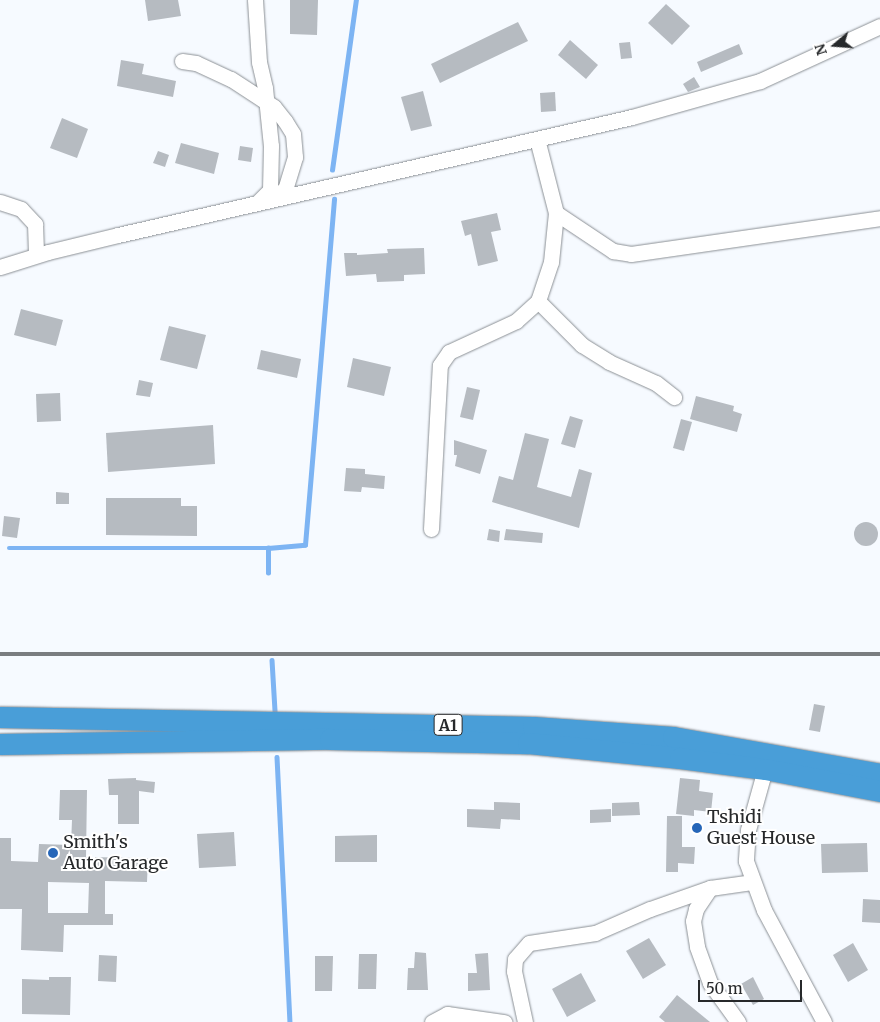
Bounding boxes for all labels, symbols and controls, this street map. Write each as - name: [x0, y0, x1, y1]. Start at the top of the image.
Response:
- north arrow: [810, 20, 860, 70]
- text: N: [810, 42, 831, 58]
- road number: A1: [433, 712, 463, 738]
- place label: Tshidi Guest House: [707, 807, 815, 850]
- marker: Tshidi Guest House: [691, 822, 703, 834]
- place label: Smith's Auto Garage: [63, 832, 168, 874]
- marker: Smith's Auto Garage: [47, 847, 59, 859]
- scale bar: [700, 970, 804, 1002]
- text: 50 m: [706, 979, 743, 998]

